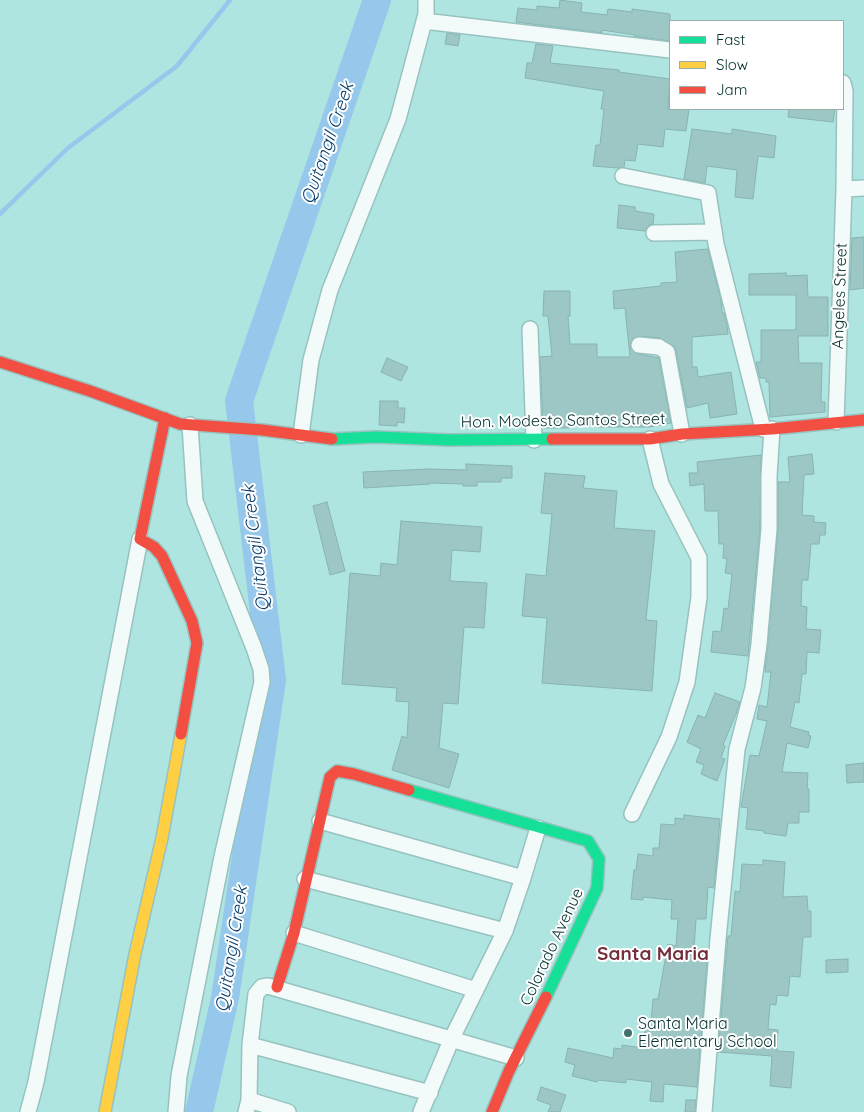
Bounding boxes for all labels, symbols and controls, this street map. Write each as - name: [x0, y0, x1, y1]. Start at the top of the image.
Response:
- legend: [669, 20, 844, 110]
- text: Fast: [716, 30, 745, 49]
- text: Slow: [716, 55, 748, 74]
- water label: Quitangil Creek: [297, 79, 359, 207]
- text: Jam: [716, 80, 747, 99]
- street label: Angeles Street: [829, 242, 851, 350]
- street label: Hon. Modesto Santos Street: [460, 410, 666, 432]
- water label: Quitangil Creek: [237, 483, 275, 613]
- water label: Quitangil Creek: [211, 884, 253, 1014]
- street label: Colorado Avenue: [516, 885, 588, 1009]
- district label: Santa Maria: [597, 943, 709, 965]
- place label: Santa Maria Elementary School: [638, 1014, 777, 1052]
- marker: Santa Maria Elementary School: [622, 1027, 634, 1039]

